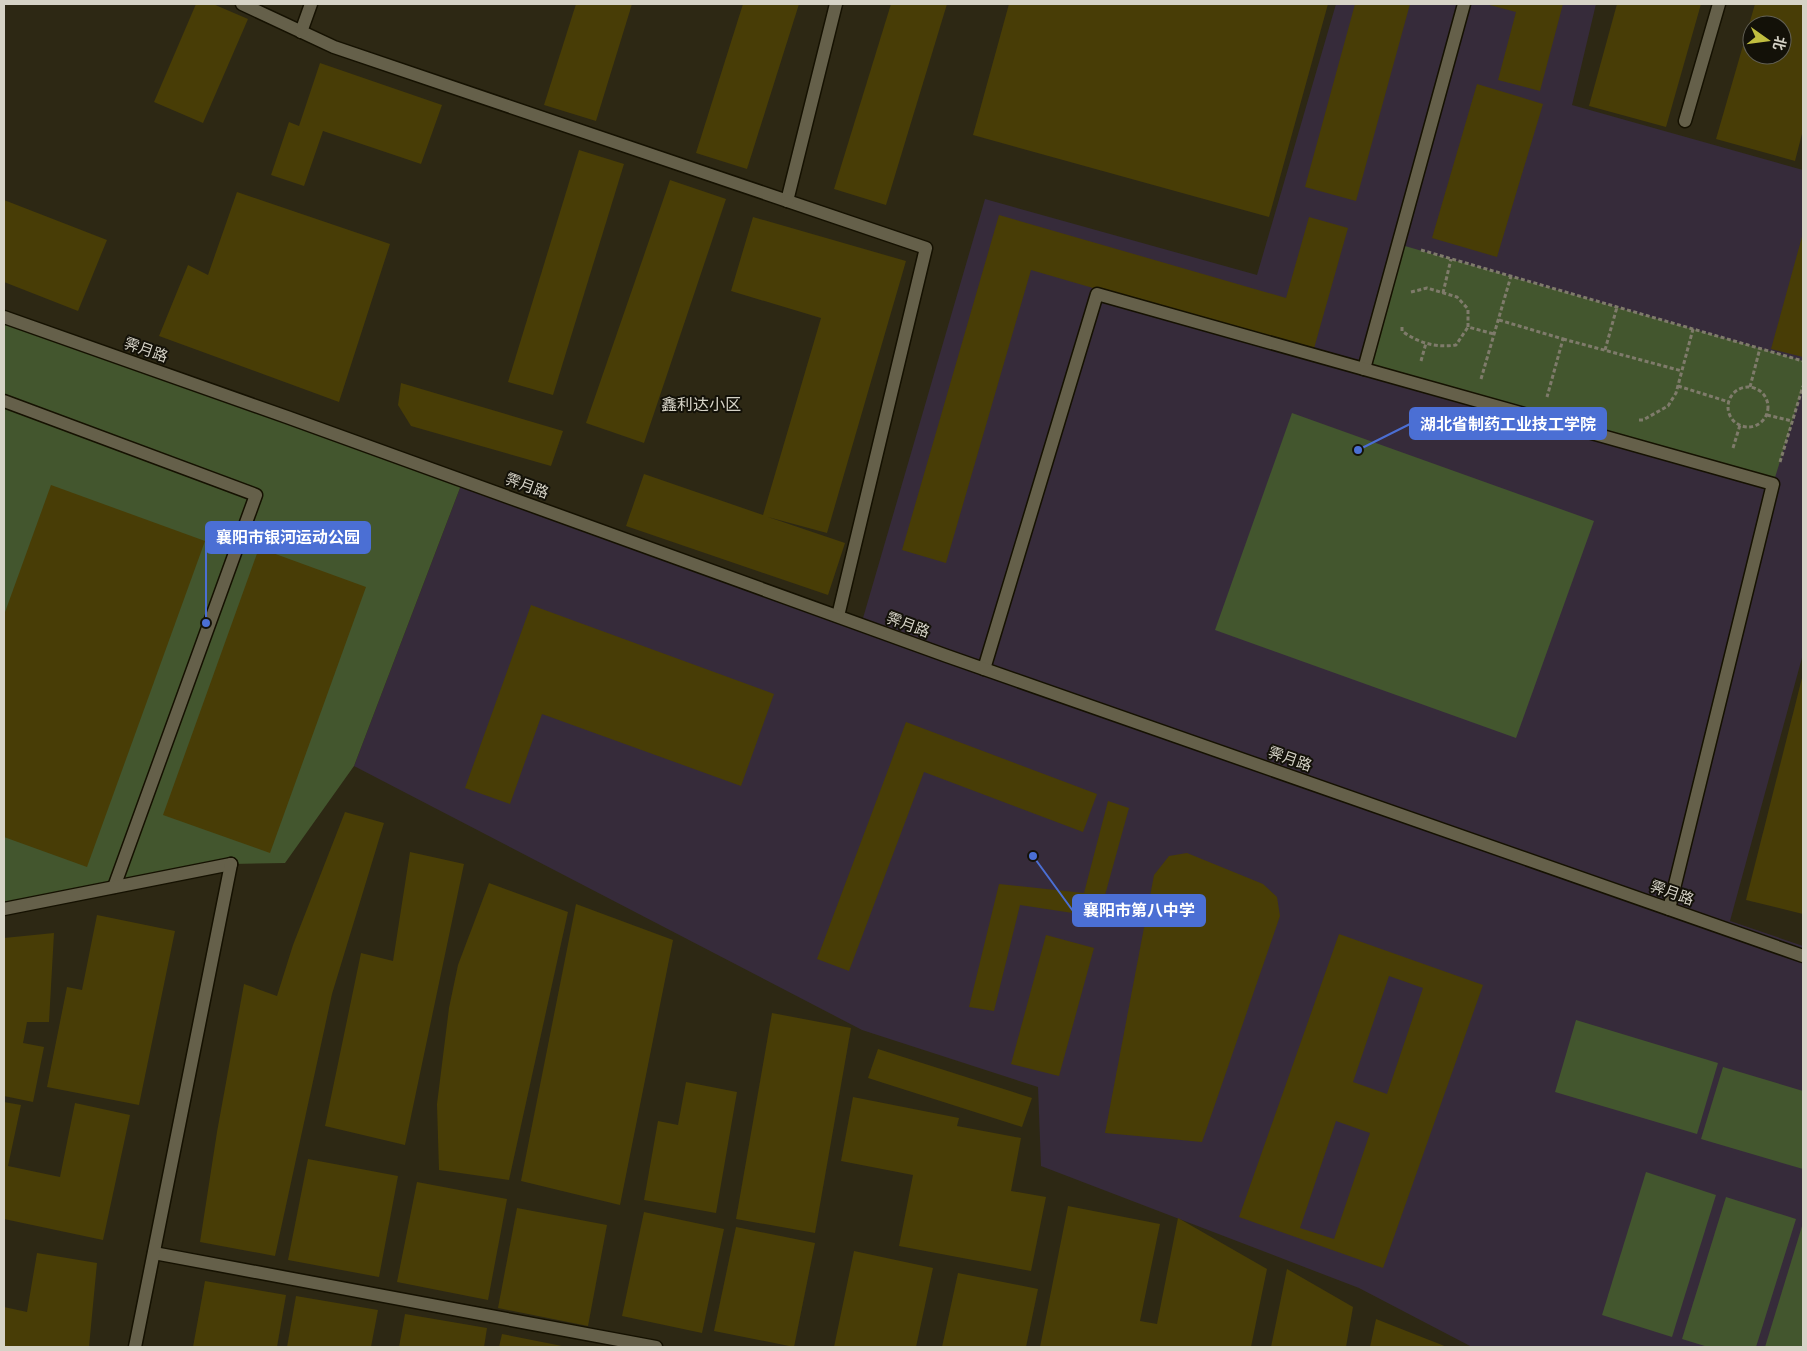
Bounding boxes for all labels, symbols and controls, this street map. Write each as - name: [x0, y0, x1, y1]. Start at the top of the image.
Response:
- north arrow: [1742, 15, 1792, 65]
- text: 北: [1770, 34, 1789, 52]
- street label: 霁月路: [122, 334, 170, 366]
- district label: 鑫利达小区: [661, 395, 741, 414]
- callout: 湖北省制药工业技工学院: [1410, 408, 1606, 439]
- text: 湖北省制药工业技工学院: [1420, 415, 1596, 434]
- street label: 霁月路: [503, 470, 551, 502]
- callout: 襄阳市银河运动公园: [206, 522, 370, 553]
- text: 襄阳市银河运动公园: [216, 528, 360, 547]
- street label: 霁月路: [884, 609, 932, 641]
- street label: 霁月路: [1266, 743, 1314, 775]
- street label: 霁月路: [1648, 877, 1696, 909]
- callout: 襄阳市第八中学: [1073, 895, 1205, 926]
- text: 襄阳市第八中学: [1083, 901, 1195, 920]

